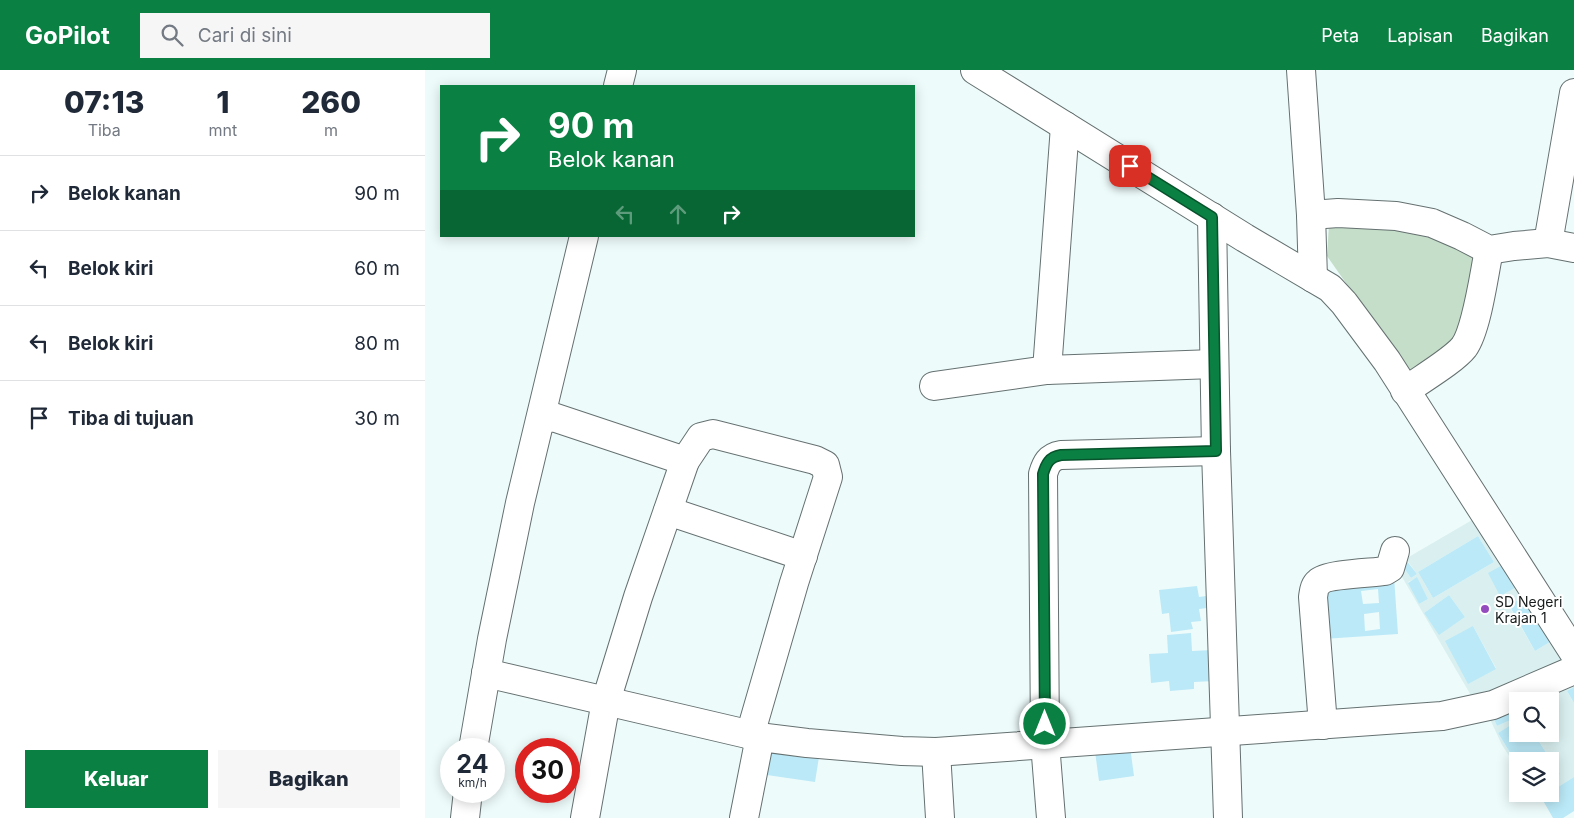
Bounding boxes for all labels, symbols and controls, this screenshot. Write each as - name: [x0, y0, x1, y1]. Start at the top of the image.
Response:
- search box: [140, 13, 490, 58]
- text: GoPilot: [25, 21, 110, 50]
- icon: search: [158, 21, 186, 49]
- text: Cari di sini: [198, 24, 292, 47]
- text: Peta: [1321, 25, 1359, 46]
- text: Lapisan: [1387, 25, 1453, 46]
- text: Bagikan: [1481, 25, 1549, 46]
- text: 07:13: [64, 84, 144, 120]
- text: 1: [216, 84, 229, 120]
- text: 260: [301, 84, 361, 120]
- text: 90 m: [548, 104, 635, 146]
- icon: right: [465, 105, 530, 170]
- text: Tiba: [88, 120, 121, 140]
- text: mnt: [208, 120, 237, 140]
- text: m: [324, 120, 338, 140]
- pin: [1109, 145, 1151, 187]
- text: Belok kanan: [548, 146, 675, 172]
- icon: arrive: [1116, 152, 1144, 180]
- icon: right: [25, 179, 53, 207]
- text: Belok kanan: [68, 182, 181, 205]
- text: 90 m: [354, 182, 400, 205]
- icon: left: [611, 200, 639, 228]
- icon: ahead: [664, 200, 692, 228]
- icon: right: [717, 200, 745, 228]
- icon: left: [25, 254, 53, 282]
- text: Belok kiri: [68, 257, 153, 280]
- text: 60 m: [354, 257, 400, 280]
- icon: left: [25, 329, 53, 357]
- text: Belok kiri: [68, 332, 153, 355]
- text: 80 m: [354, 332, 400, 355]
- icon: arrive: [25, 404, 53, 432]
- text: Tiba di tujuan: [68, 407, 194, 430]
- text: 30 m: [354, 407, 400, 430]
- place label: SD Negeri Krajan 1: [1495, 593, 1562, 626]
- marker: SD Negeri Krajan 1: [1479, 603, 1491, 615]
- map controls: [1509, 692, 1559, 802]
- button: search: [1509, 692, 1559, 742]
- position arrow: [1018, 697, 1070, 749]
- speed limit sign: 30: [515, 738, 580, 803]
- text: 24: [456, 749, 489, 779]
- button: Keluar: [25, 750, 208, 808]
- button: Bagikan: [218, 750, 400, 808]
- button: layers: [1509, 752, 1559, 802]
- text: km/h: [458, 775, 487, 790]

